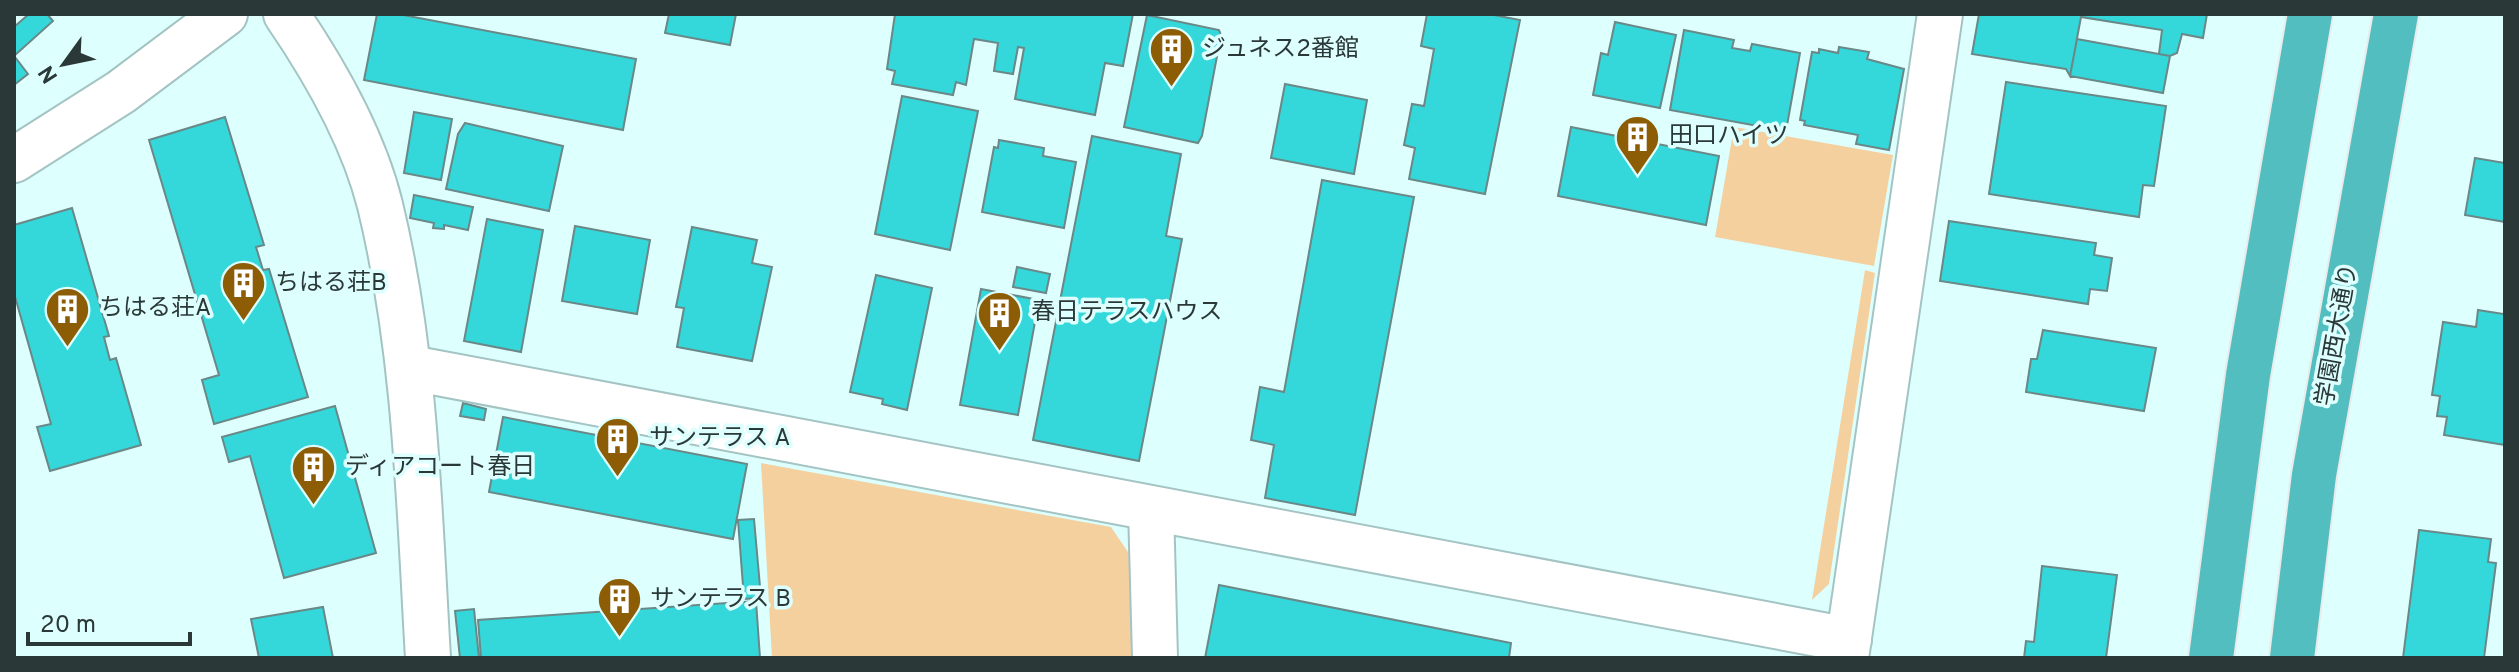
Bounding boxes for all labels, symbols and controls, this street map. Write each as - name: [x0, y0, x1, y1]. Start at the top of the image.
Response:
- north arrow: [24, 24, 104, 104]
- building icon: ジュネス2番館: [1147, 26, 1195, 89]
- place label: ジュネス2番館: [1202, 35, 1359, 65]
- text: N: [34, 60, 65, 88]
- building icon: 田口ハイツ: [1614, 113, 1662, 176]
- place label: 田口ハイツ: [1669, 122, 1789, 152]
- building icon: ちはる荘B: [220, 260, 268, 323]
- street label: 学園西大通り: [2311, 261, 2365, 409]
- place label: ちはる荘B: [275, 269, 387, 299]
- building icon: ちはる荘A: [44, 285, 92, 348]
- building icon: 春日テラスハウス: [976, 289, 1024, 352]
- place label: ちはる荘A: [99, 294, 211, 324]
- place label: 春日テラスハウス: [1031, 298, 1223, 328]
- building icon: サンテラス A: [594, 415, 642, 478]
- place label: サンテラス A: [649, 424, 790, 454]
- building icon: ディアコート春日: [290, 444, 338, 507]
- place label: ディアコート春日: [345, 453, 535, 483]
- building icon: サンテラス B: [595, 576, 643, 639]
- place label: サンテラス B: [650, 585, 791, 615]
- scale bar: [28, 596, 190, 646]
- text: 20 m: [40, 611, 96, 641]

